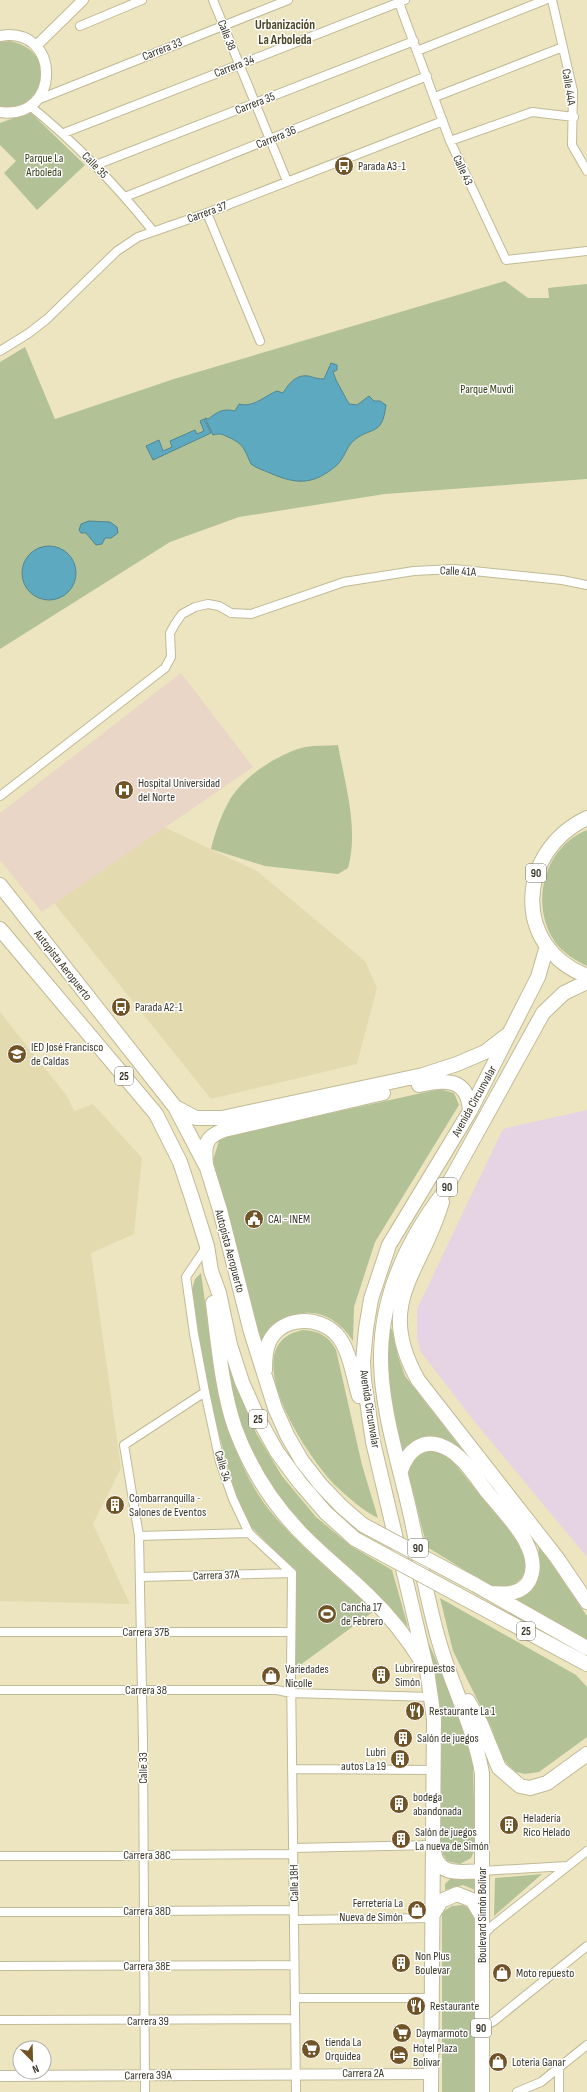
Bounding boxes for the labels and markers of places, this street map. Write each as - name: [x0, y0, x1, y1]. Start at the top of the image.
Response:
- bus stop icon: Parada A3-1: [333, 155, 355, 177]
- place label: Parada A3-1: [358, 159, 407, 174]
- place label: Hospital Universidad del Norte: [138, 776, 220, 805]
- hospital icon: Hospital Universidad del Norte: [113, 779, 135, 801]
- bus stop icon: Parada A2-1: [110, 996, 132, 1018]
- place label: Parada A2-1: [135, 1000, 184, 1015]
- place label: IED José Francisco de Caldas: [31, 1040, 103, 1069]
- school or university icon: IED José Francisco de Caldas: [6, 1043, 28, 1065]
- public building icon: CAI - INEM: [243, 1208, 265, 1230]
- place label: CAI - INEM: [268, 1212, 310, 1227]
- place label: Combarranquilla - Salones de Eventos: [129, 1491, 206, 1520]
- building icon: Combarranquilla - Salones de Eventos: [104, 1494, 126, 1516]
- place label: Cancha 17 de Febrero: [341, 1600, 383, 1629]
- sports icon: Cancha 17 de Febrero: [316, 1603, 338, 1625]
- place label: Lubrirepuestos Simón: [395, 1661, 455, 1690]
- place label: Variedades Nicolle: [285, 1662, 329, 1691]
- building icon: Lubrirepuestos Simón: [370, 1664, 392, 1686]
- shop icon: Variedades Nicolle: [260, 1665, 282, 1687]
- restaurant icon: Restaurante La 1: [404, 1700, 426, 1722]
- place label: Restaurante La 1: [429, 1704, 496, 1719]
- building icon: Salón de juegos: [392, 1727, 414, 1749]
- place label: Salón de juegos: [417, 1731, 479, 1746]
- place label: Lubri autos La 19: [341, 1745, 386, 1774]
- building icon: Lubri autos La 19: [389, 1748, 411, 1770]
- place label: bodega abandonada: [413, 1790, 462, 1819]
- building icon: bodega abandonada: [388, 1793, 410, 1815]
- place label: Heladería Rico Helado: [523, 1811, 570, 1840]
- building icon: Heladería Rico Helado: [498, 1814, 520, 1836]
- place label: Salón de juegos La nueva de Simón: [415, 1825, 489, 1854]
- building icon: Salón de juegos La nueva de Simón: [390, 1828, 412, 1850]
- place label: Ferretería La Nueva de Simón: [339, 1896, 403, 1925]
- shop icon: Ferretería La Nueva de Simón: [406, 1899, 428, 1921]
- place label: Non Plus Boulevar: [415, 1949, 450, 1978]
- building icon: Non Plus Boulevar: [390, 1952, 412, 1974]
- shop icon: Moto repuesto: [491, 1962, 513, 1984]
- place label: Moto repuesto: [516, 1966, 574, 1981]
- restaurant icon: Restaurante: [405, 1995, 427, 2017]
- place label: Restaurante: [430, 1999, 479, 2014]
- supermarket icon: Daymarmoto: [391, 2022, 413, 2044]
- place label: Daymarmoto: [416, 2026, 468, 2041]
- place label: tienda La Orquidea: [325, 2035, 362, 2064]
- supermarket icon: tienda La Orquidea: [300, 2038, 322, 2060]
- place label: Hotel Plaza Bolivar: [413, 2041, 458, 2070]
- hotel icon: Hotel Plaza Bolivar: [388, 2044, 410, 2066]
- shop icon: Loteria Ganar: [487, 2051, 509, 2073]
- place label: Loteria Ganar: [512, 2055, 566, 2070]

